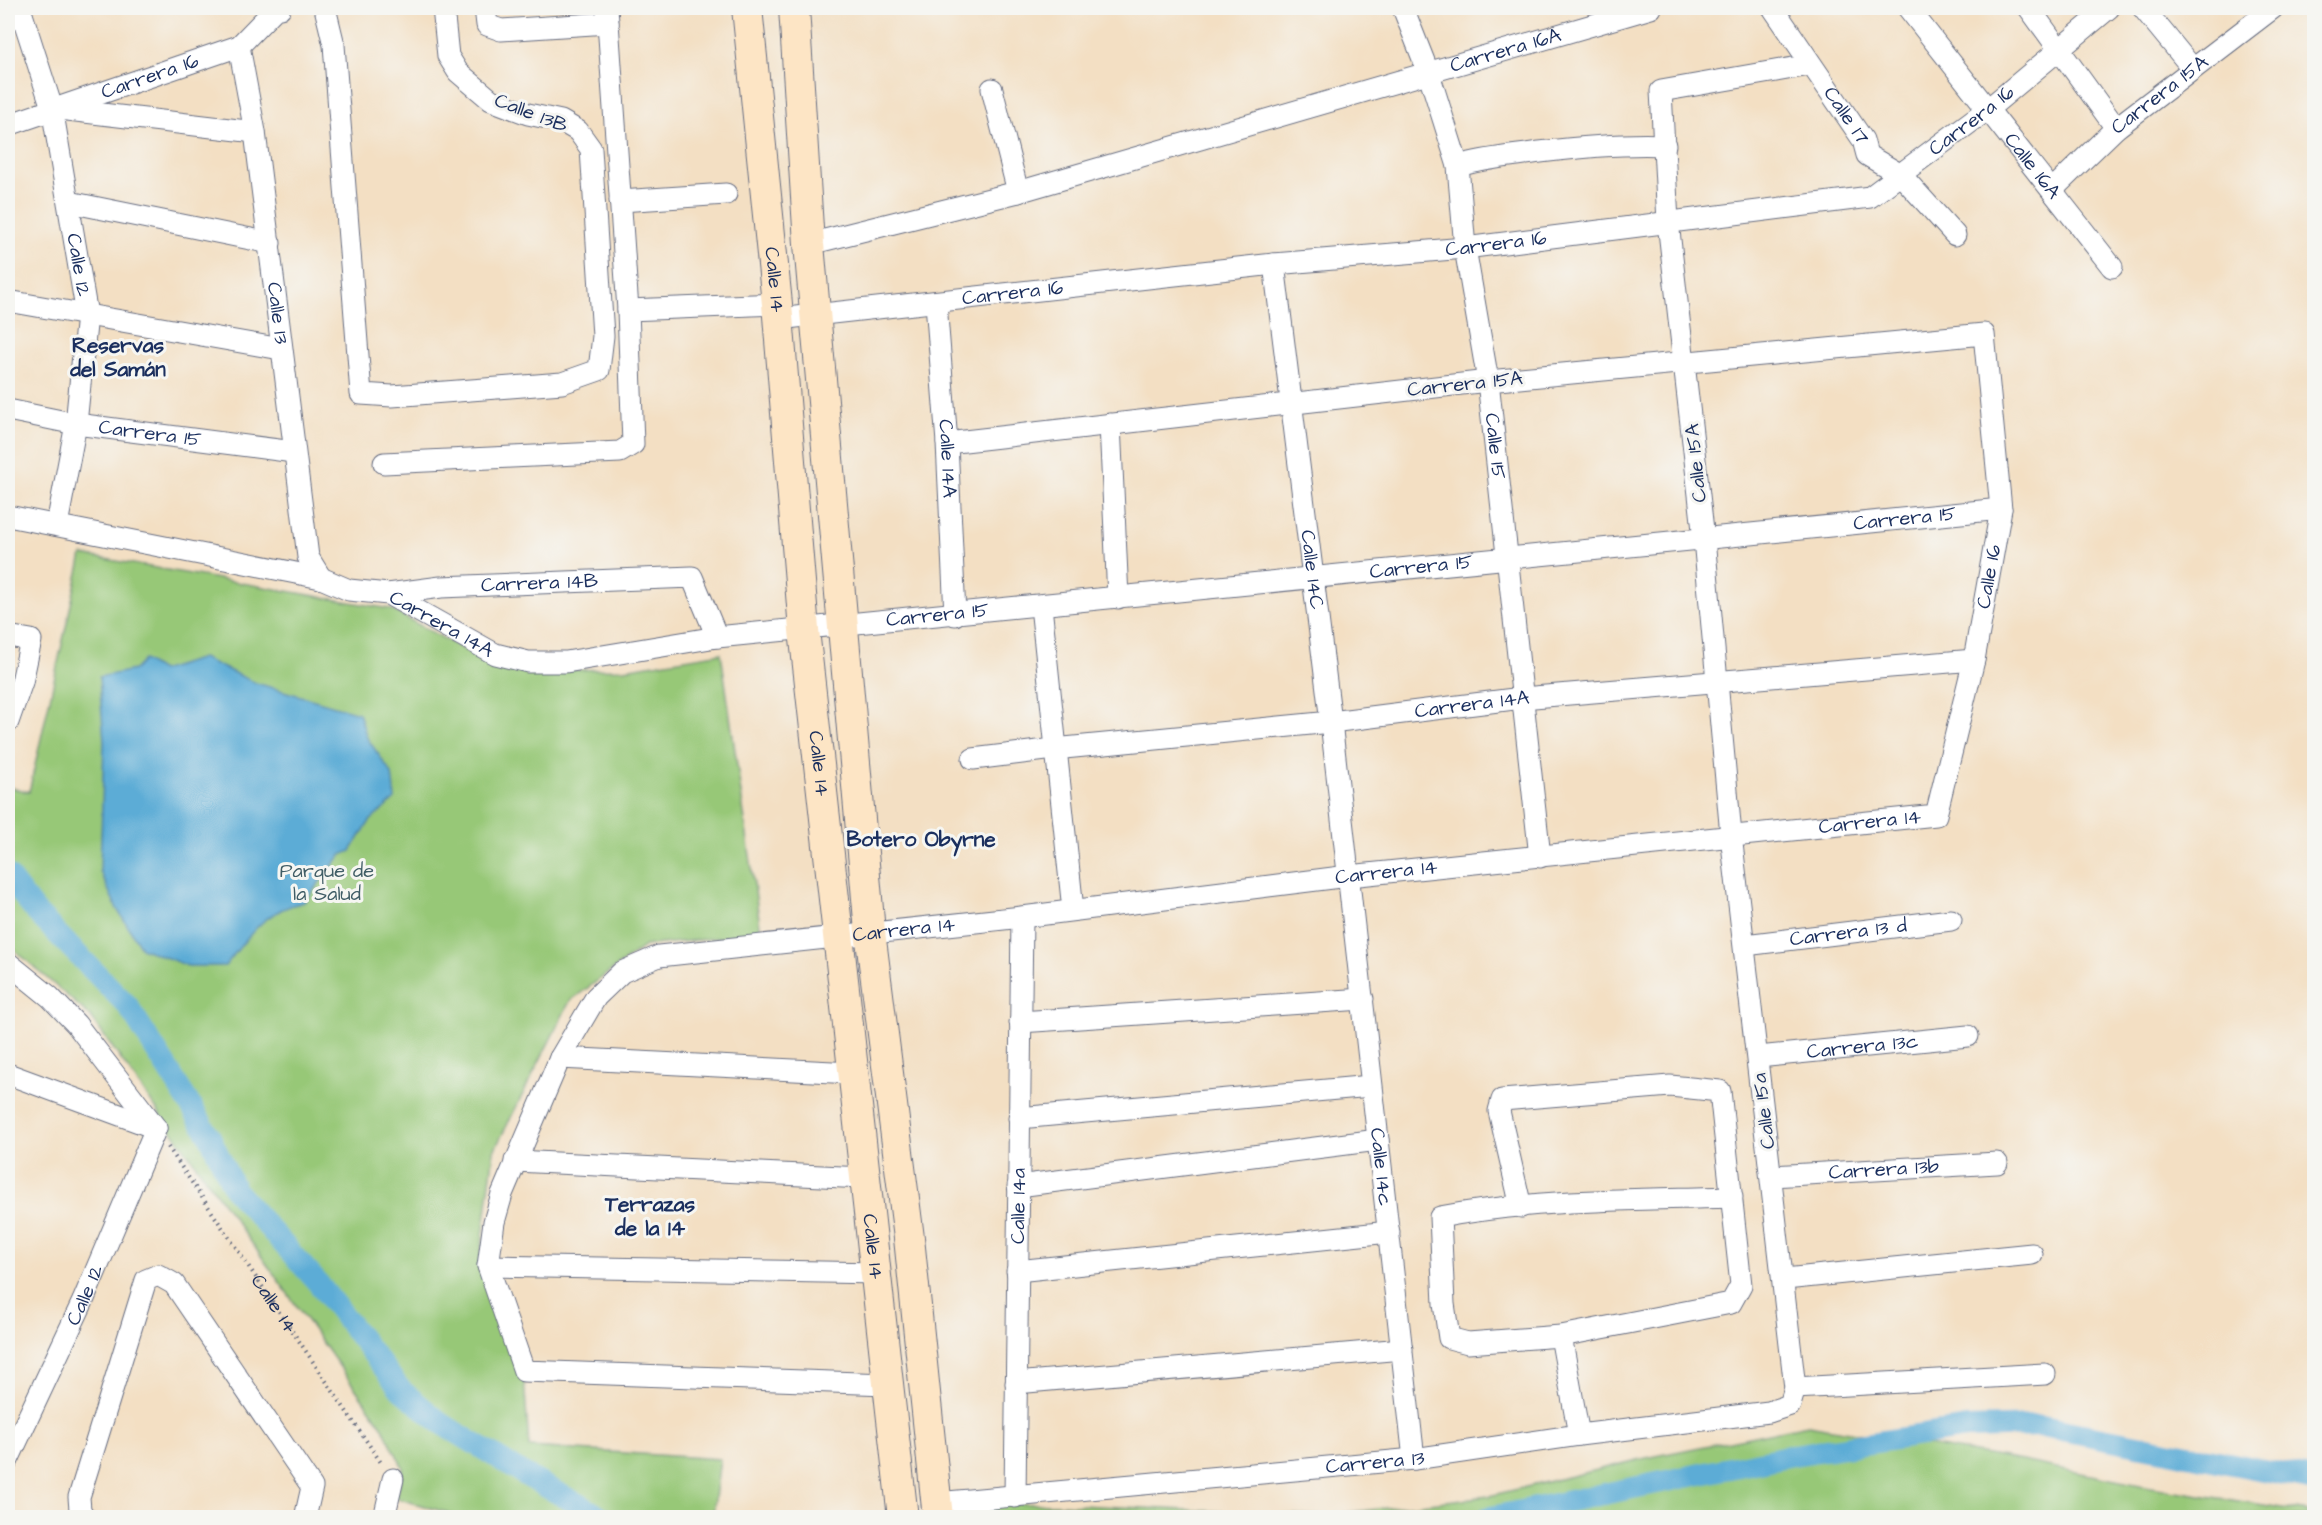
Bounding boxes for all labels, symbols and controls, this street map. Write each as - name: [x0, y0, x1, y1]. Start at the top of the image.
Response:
- street label: Carrera 16A: [1447, 21, 1564, 80]
- street label: Carrera 16: [97, 47, 203, 106]
- street label: Carrera 15A: [2105, 48, 2214, 141]
- street label: Carrera 16: [1923, 78, 2021, 163]
- street label: Calle 17: [1817, 81, 1876, 150]
- street label: Calle 13B: [490, 86, 572, 140]
- street label: Calle 16A: [1997, 127, 2067, 205]
- street label: Carrera 16: [1444, 224, 1549, 264]
- street label: Calle 12: [59, 231, 98, 299]
- street label: Calle 14: [757, 246, 792, 314]
- street label: Carrera 16: [961, 273, 1065, 313]
- street label: Calle 13: [260, 280, 295, 346]
- district label: Reservas del Samán: [69, 331, 166, 384]
- street label: Carrera 15A: [1406, 364, 1524, 404]
- street label: Calle 15: [1478, 411, 1513, 480]
- street label: Carrera 15: [97, 413, 203, 454]
- street label: Calle 14A: [931, 418, 964, 499]
- street label: Calle 15A: [1678, 422, 1714, 504]
- street label: Carrera 15: [1852, 500, 1957, 538]
- street label: Calle 14C: [1293, 528, 1331, 611]
- street label: Calle 16: [1969, 542, 2008, 611]
- street label: Carrera 15: [1368, 548, 1474, 586]
- street label: Carrera 14B: [480, 567, 598, 599]
- street label: Carrera 14A: [384, 583, 499, 665]
- street label: Carrera 15: [885, 596, 990, 634]
- street label: Carrera 14A: [1413, 683, 1531, 725]
- street label: Calle 14: [801, 729, 836, 798]
- street label: Carrera 14: [1817, 803, 1923, 841]
- district label: Botero Obyrne: [846, 825, 996, 857]
- street label: Carrera 14: [1334, 853, 1439, 892]
- park label: Parque de la Salud: [280, 857, 374, 908]
- street label: Carrera 14: [851, 910, 957, 949]
- street label: Carrera 13 d: [1788, 911, 1908, 953]
- street label: Carrera 13c: [1805, 1027, 1920, 1066]
- street label: Calle 15a: [1745, 1071, 1783, 1151]
- street label: Calle 14c: [1363, 1126, 1399, 1207]
- street label: Carrera 13b: [1828, 1152, 1940, 1187]
- street label: Calle 14a: [1004, 1168, 1033, 1244]
- district label: Terrazas de la 14: [604, 1190, 695, 1243]
- street label: Calle 14: [855, 1212, 890, 1281]
- street label: Calle 12: [59, 1260, 111, 1330]
- street label: Calle 14: [244, 1269, 304, 1339]
- street label: Carrera 13: [1324, 1444, 1427, 1481]

